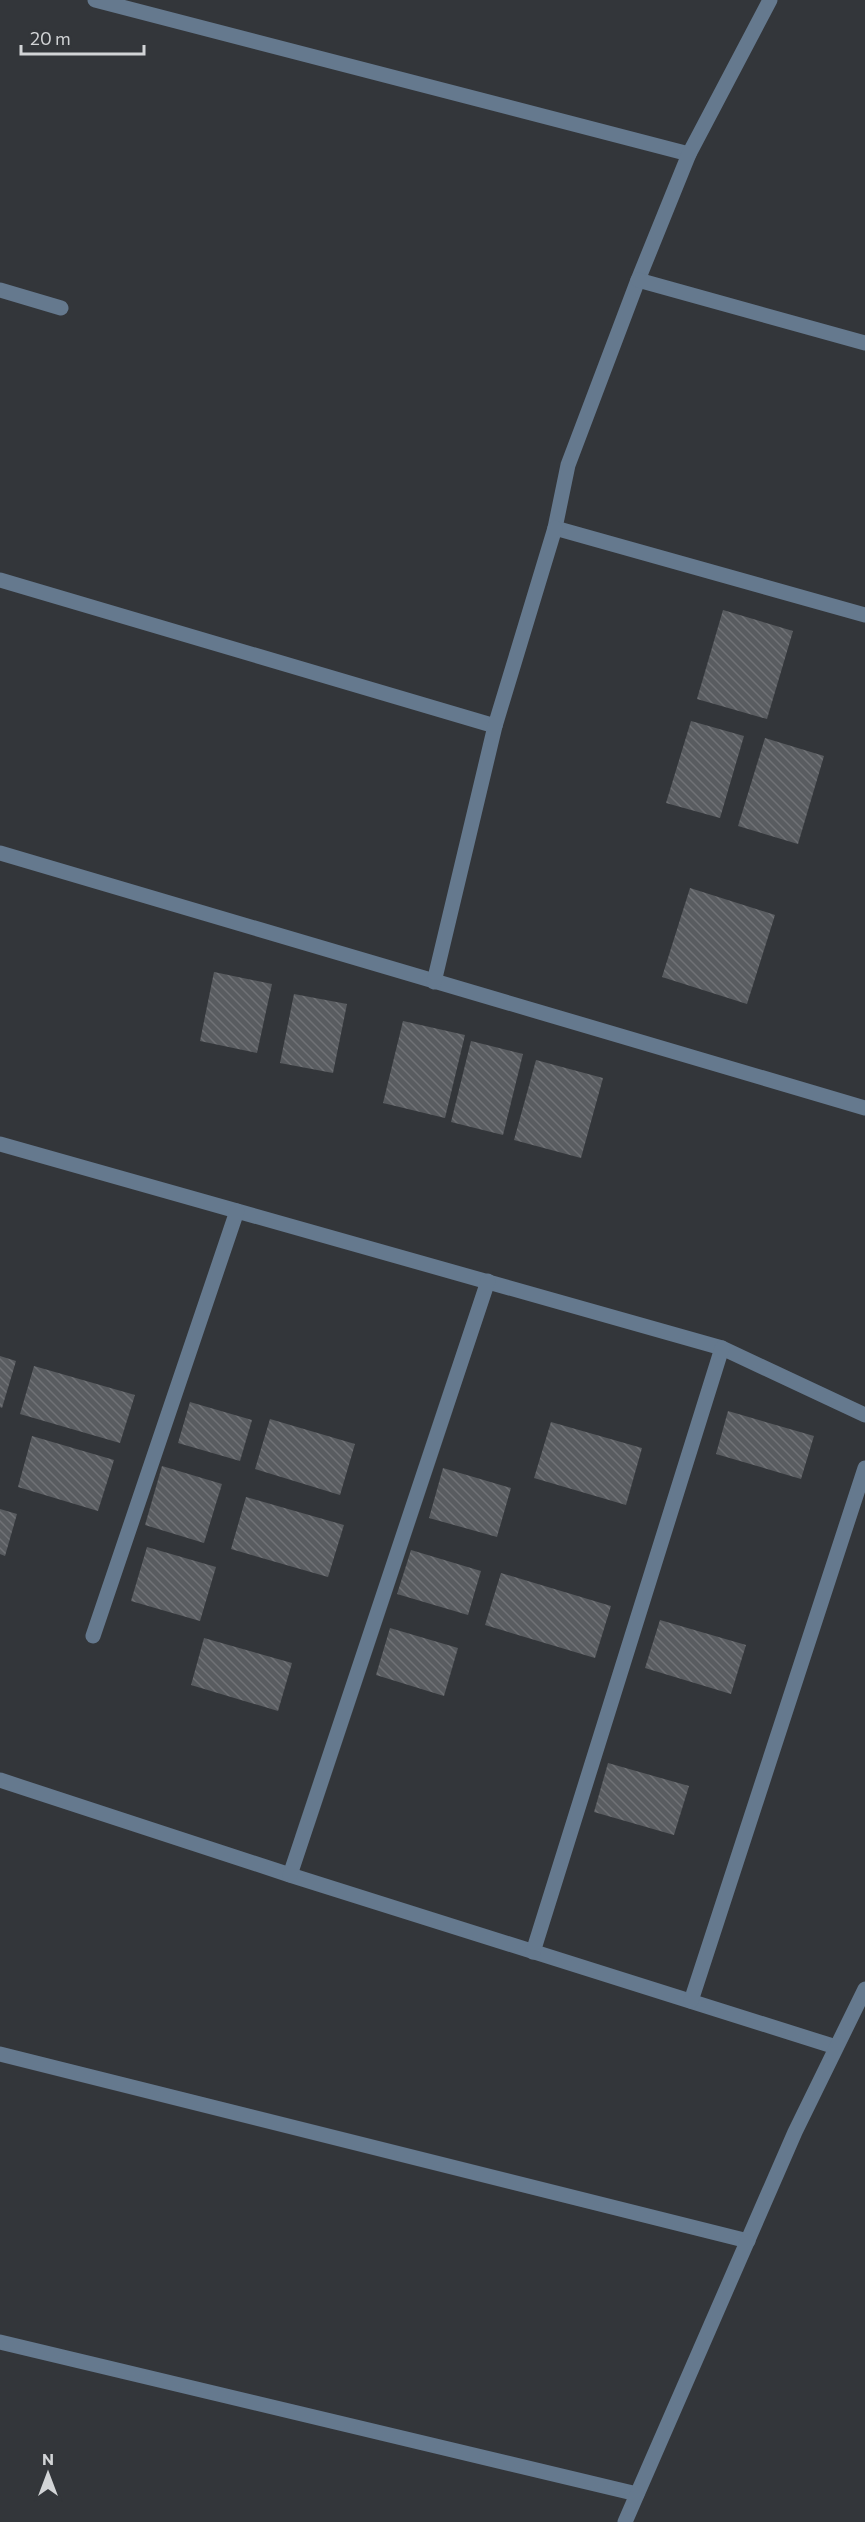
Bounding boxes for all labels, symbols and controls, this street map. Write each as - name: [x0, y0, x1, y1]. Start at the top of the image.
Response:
- scale bar: [21, 18, 144, 56]
- text: 20 m: [30, 27, 71, 49]
- north arrow: [18, 2444, 78, 2504]
- text: N: [42, 2449, 54, 2468]

